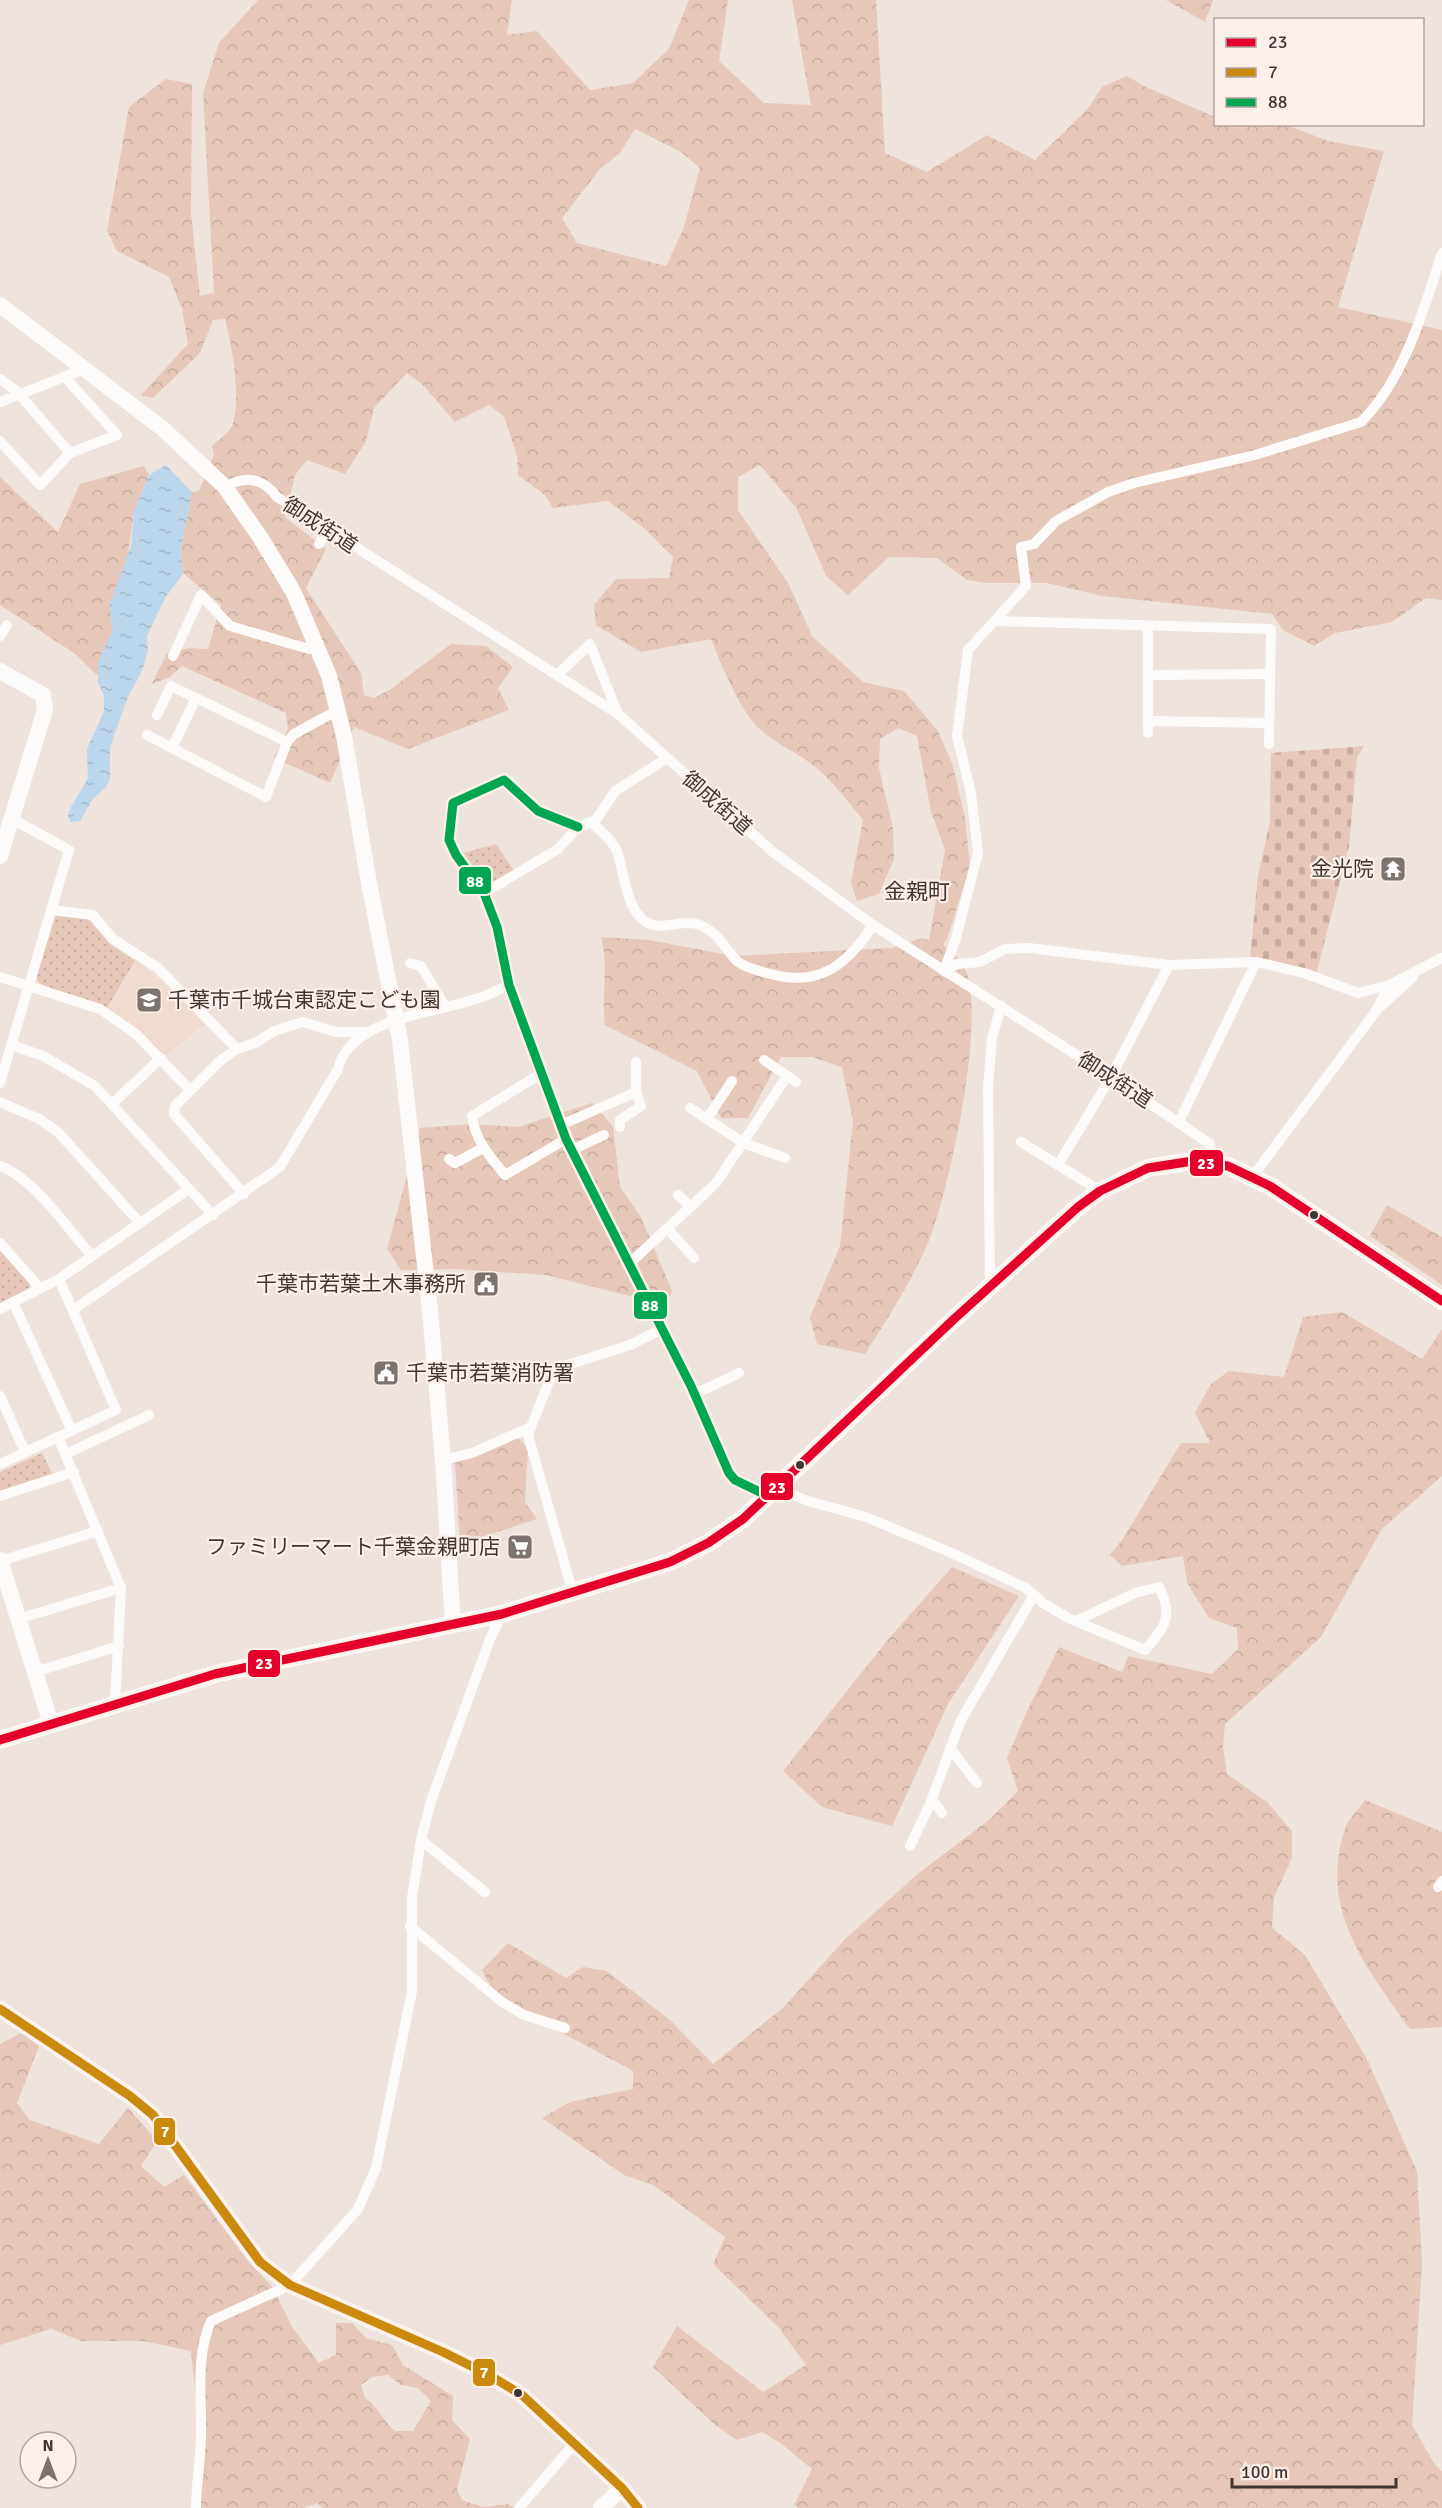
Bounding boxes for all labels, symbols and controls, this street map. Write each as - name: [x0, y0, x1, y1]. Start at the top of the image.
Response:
- legend: [1214, 18, 1424, 126]
- text: 23: [1268, 31, 1287, 53]
- text: 7: [1268, 61, 1278, 83]
- text: 88: [1268, 91, 1287, 113]
- street label: 御成街道: [278, 491, 362, 559]
- street label: 御成街道: [677, 766, 757, 840]
- temple icon: 金光院: [1378, 854, 1408, 884]
- place label: 金光院: [1311, 856, 1374, 882]
- line badge: 88: [458, 866, 492, 895]
- text: 88: [466, 872, 484, 892]
- district label: 金親町: [884, 878, 950, 905]
- school or university icon: 千葉市千城台東認定こども園: [134, 985, 164, 1015]
- place label: 千葉市千城台東認定こども園: [168, 987, 441, 1013]
- street label: 御成街道: [1073, 1046, 1157, 1114]
- line badge: 23: [1189, 1149, 1224, 1177]
- text: 23: [1197, 1154, 1215, 1174]
- unlabelled marker: [1308, 1209, 1320, 1221]
- public building icon: 千葉市若葉土木事務所: [471, 1269, 501, 1299]
- place label: 千葉市若葉土木事務所: [256, 1271, 466, 1297]
- line badge: 88: [633, 1291, 668, 1320]
- text: 88: [641, 1296, 659, 1316]
- public building icon: 千葉市若葉消防署: [371, 1358, 401, 1388]
- place label: 千葉市若葉消防署: [406, 1360, 574, 1386]
- unlabelled marker: [794, 1459, 806, 1471]
- line badge: 23: [760, 1472, 794, 1501]
- text: 23: [768, 1478, 786, 1498]
- supermarket icon: ファミリーマート千葉金親町店: [505, 1532, 535, 1562]
- place label: ファミリーマート千葉金親町店: [206, 1534, 500, 1560]
- line badge: 23: [247, 1649, 281, 1678]
- text: 23: [255, 1654, 273, 1674]
- line badge: 7: [153, 2117, 176, 2146]
- text: 7: [161, 2122, 170, 2142]
- line badge: 7: [472, 2358, 496, 2387]
- text: 7: [480, 2363, 489, 2383]
- unlabelled marker: [512, 2387, 524, 2399]
- north arrow: [18, 2430, 78, 2490]
- text: N: [42, 2436, 54, 2456]
- scale bar: [1232, 2451, 1396, 2489]
- text: 100 m: [1241, 2461, 1288, 2483]

